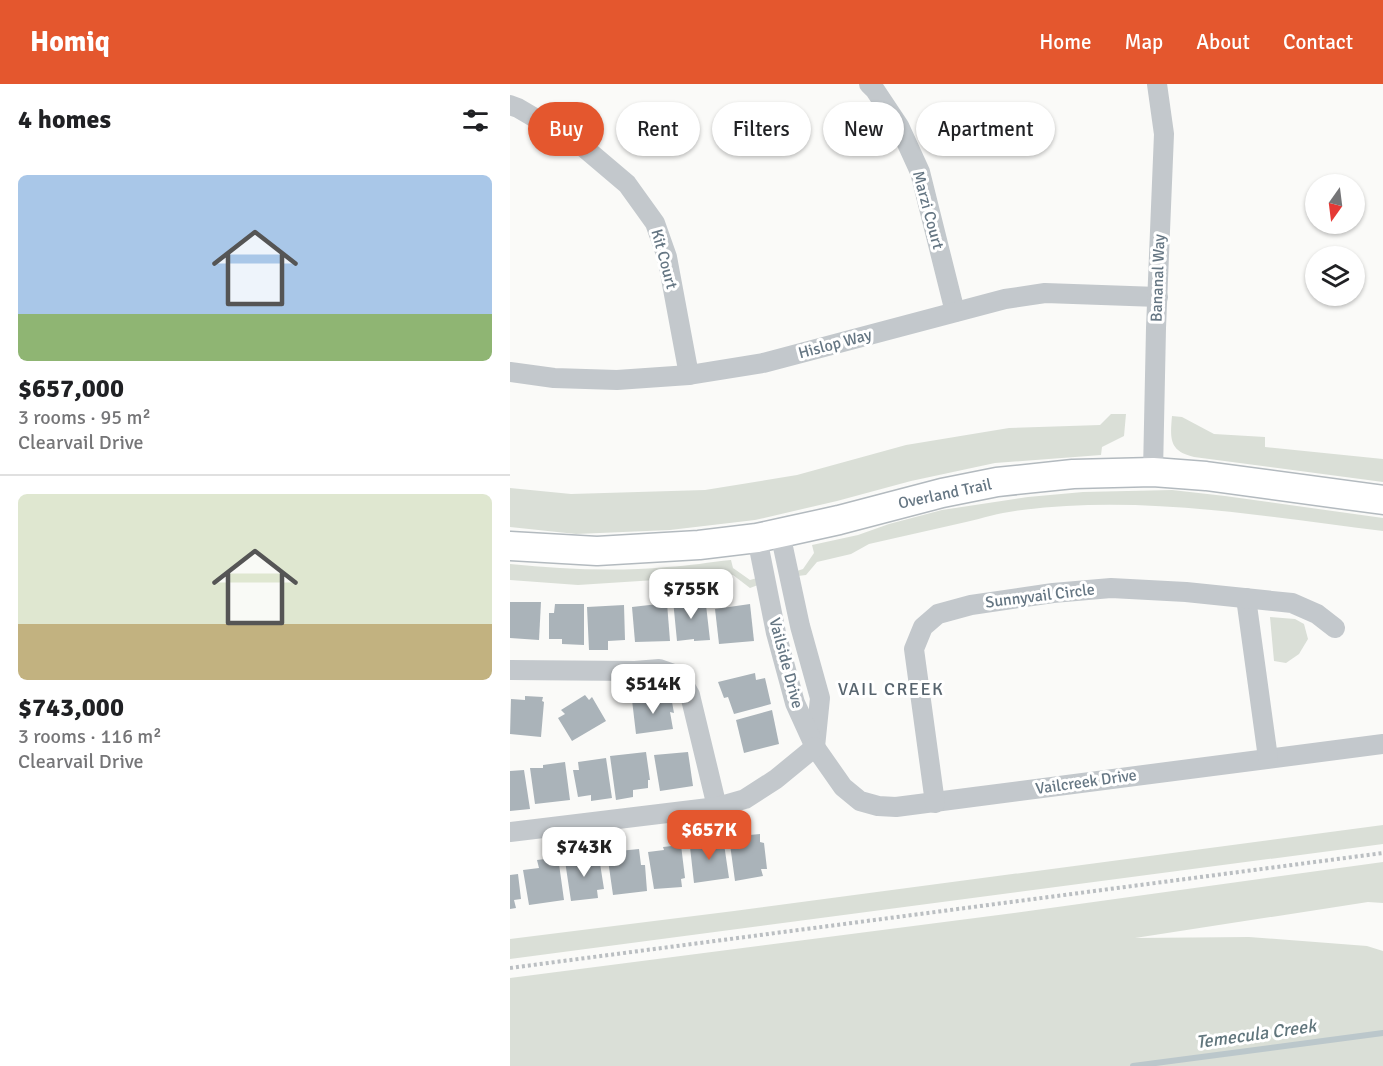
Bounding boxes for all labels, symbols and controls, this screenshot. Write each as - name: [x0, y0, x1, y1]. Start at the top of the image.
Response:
- text: Homiq: [30, 25, 110, 59]
- text: Home: [1039, 29, 1092, 55]
- text: Map: [1125, 29, 1163, 55]
- text: About: [1196, 29, 1250, 55]
- text: Contact: [1283, 29, 1353, 55]
- chip: Buy: [528, 102, 604, 156]
- chip: Rent: [616, 102, 700, 156]
- chip: Filters: [712, 102, 811, 156]
- chip: New: [823, 102, 904, 156]
- chip: Apartment: [916, 102, 1055, 156]
- text: 4 homes: [18, 104, 111, 136]
- icon: filters: [459, 104, 492, 137]
- street label: Marzi Court: [908, 169, 948, 252]
- north arrow: [1305, 174, 1365, 234]
- map controls: [1305, 174, 1365, 306]
- icon: home: [201, 214, 309, 322]
- street label: Kit Court: [646, 227, 682, 292]
- street label: Bananal Way: [1146, 233, 1170, 322]
- button: layers: [1305, 246, 1365, 306]
- street label: Hislop Way: [796, 324, 874, 363]
- text: $657,000: [18, 373, 124, 405]
- text: 3 rooms · 95 m²: [18, 405, 151, 430]
- text: Clearvail Drive: [18, 430, 144, 455]
- street label: Overland Trail: [896, 474, 994, 514]
- icon: home: [201, 533, 309, 641]
- pin: $755K: [649, 569, 733, 620]
- text: $755K: [663, 576, 719, 601]
- street label: Sunnyvail Circle: [984, 579, 1096, 613]
- street label: Vailside Drive: [764, 616, 808, 710]
- pin: $514K: [611, 664, 695, 715]
- text: $514K: [625, 671, 681, 696]
- district label: VAIL CREEK: [838, 678, 944, 700]
- text: $743,000: [18, 692, 124, 724]
- text: 3 rooms · 116 m²: [18, 724, 162, 749]
- text: Clearvail Drive: [18, 749, 144, 774]
- street label: Vailcreek Drive: [1034, 765, 1138, 799]
- pin: $657K: [667, 810, 751, 861]
- text: $657K: [681, 817, 737, 842]
- pin: $743K: [542, 827, 626, 878]
- text: $743K: [556, 834, 612, 859]
- water label: Temecula Creek: [1195, 1014, 1319, 1053]

